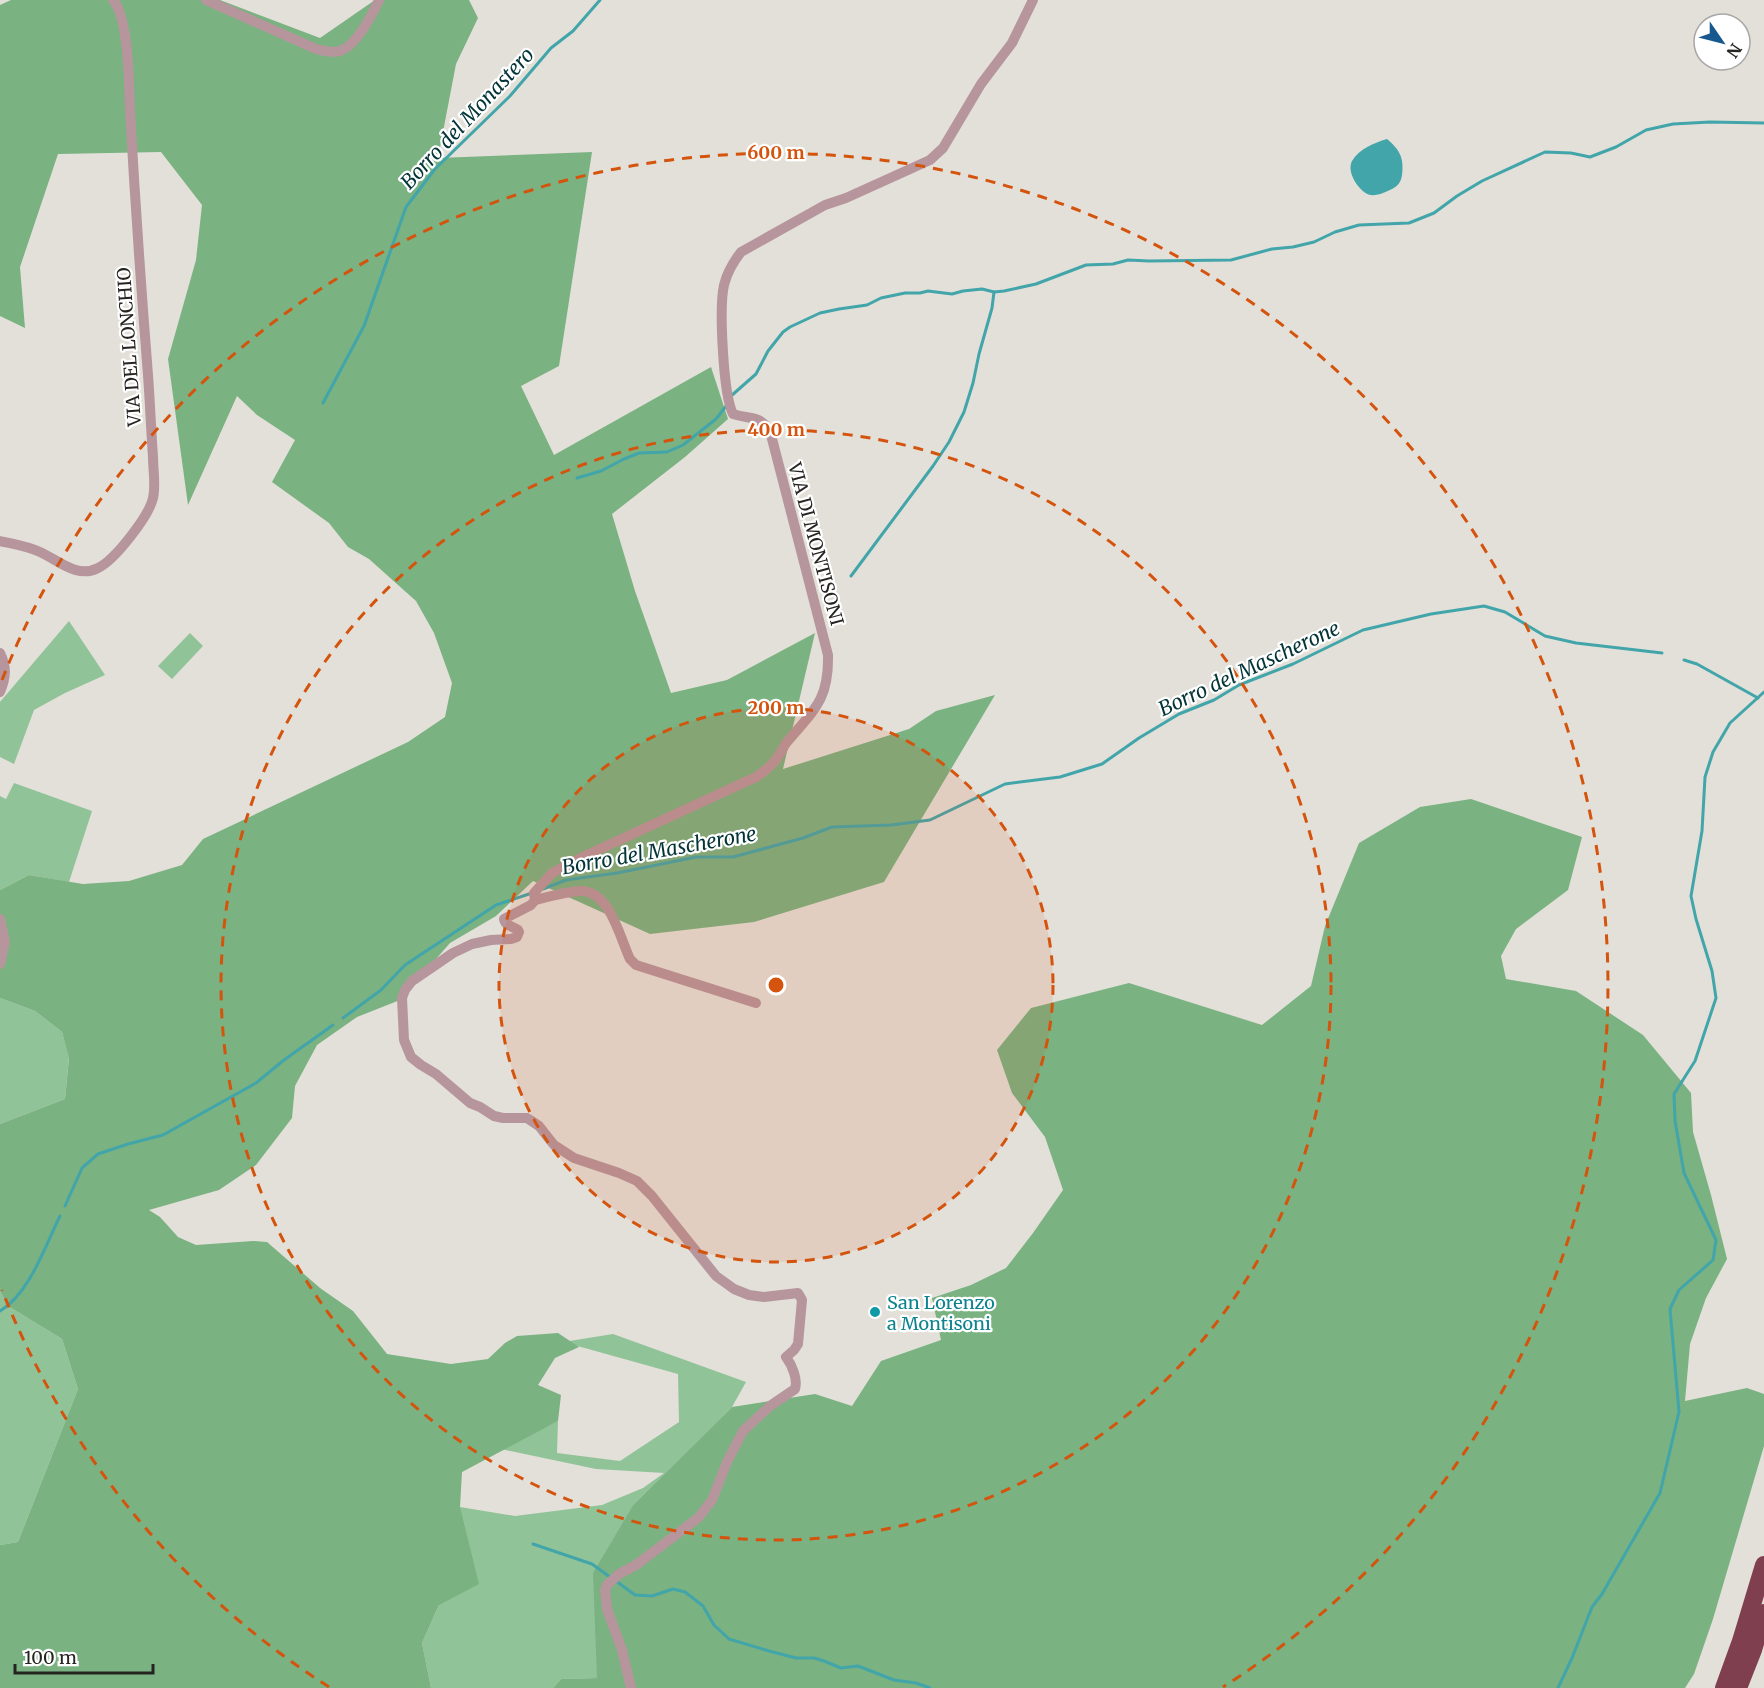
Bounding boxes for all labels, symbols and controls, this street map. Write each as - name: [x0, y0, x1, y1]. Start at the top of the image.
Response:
- north arrow: [1692, 12, 1752, 72]
- text: N: [1722, 40, 1746, 62]
- water label: Borro del Monastero: [395, 42, 539, 194]
- text: 600 m: [747, 141, 805, 164]
- street label: VIA DEL LONCHIO: [112, 267, 146, 428]
- text: 400 m: [747, 418, 805, 441]
- street label: VIA DI MONTISONI: [783, 459, 849, 628]
- water label: Borro del Mascherone: [1154, 615, 1344, 721]
- text: 200 m: [748, 696, 804, 719]
- water label: Borro del Mascherone: [560, 821, 758, 879]
- centre of rings: [766, 975, 786, 995]
- place label: San Lorenzo a Montisoni: [887, 1291, 995, 1335]
- marker: San Lorenzo a Montisoni: [868, 1305, 882, 1319]
- scale bar: [15, 1637, 153, 1675]
- text: 100 m: [24, 1646, 77, 1669]

